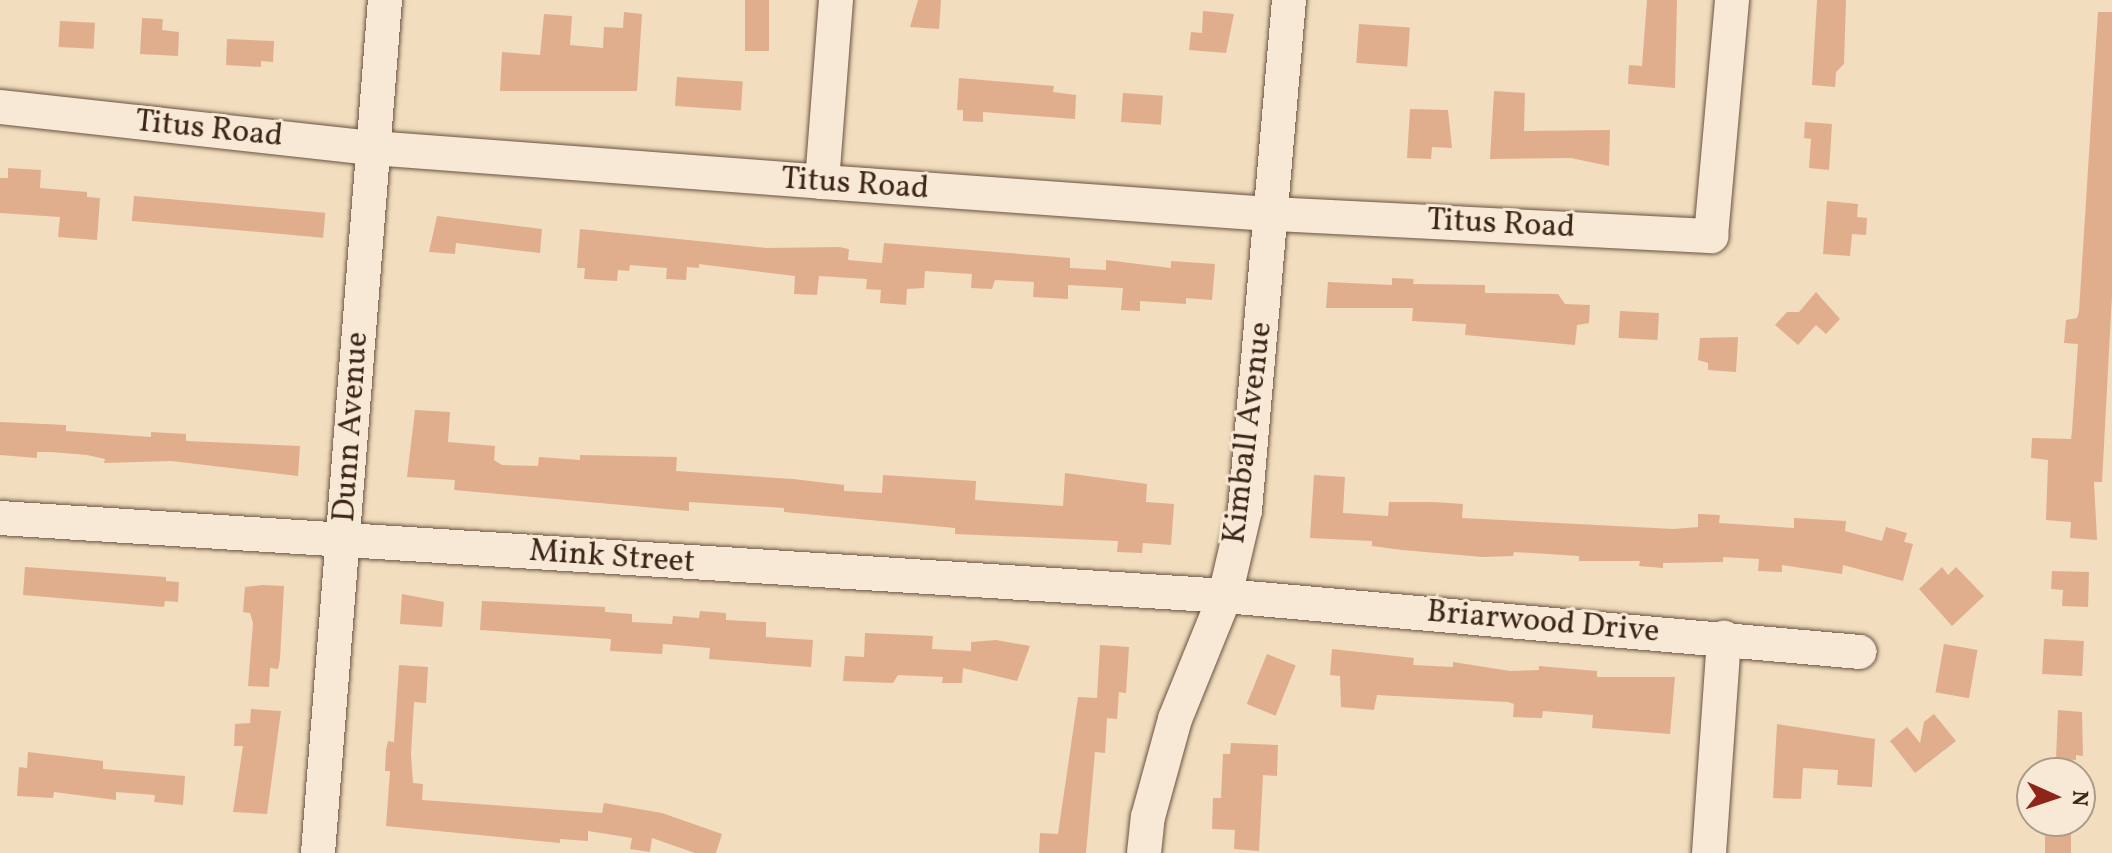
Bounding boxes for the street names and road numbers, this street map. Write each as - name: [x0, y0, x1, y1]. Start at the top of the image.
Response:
- street label: Titus Road: [133, 103, 285, 157]
- street label: Titus Road: [780, 161, 930, 209]
- street label: Titus Road: [1426, 202, 1576, 248]
- street label: Kimball Avenue: [1216, 320, 1282, 546]
- street label: Dunn Avenue: [326, 331, 378, 523]
- street label: Mink Street: [528, 533, 696, 583]
- street label: Briarwood Drive: [1425, 594, 1661, 652]

